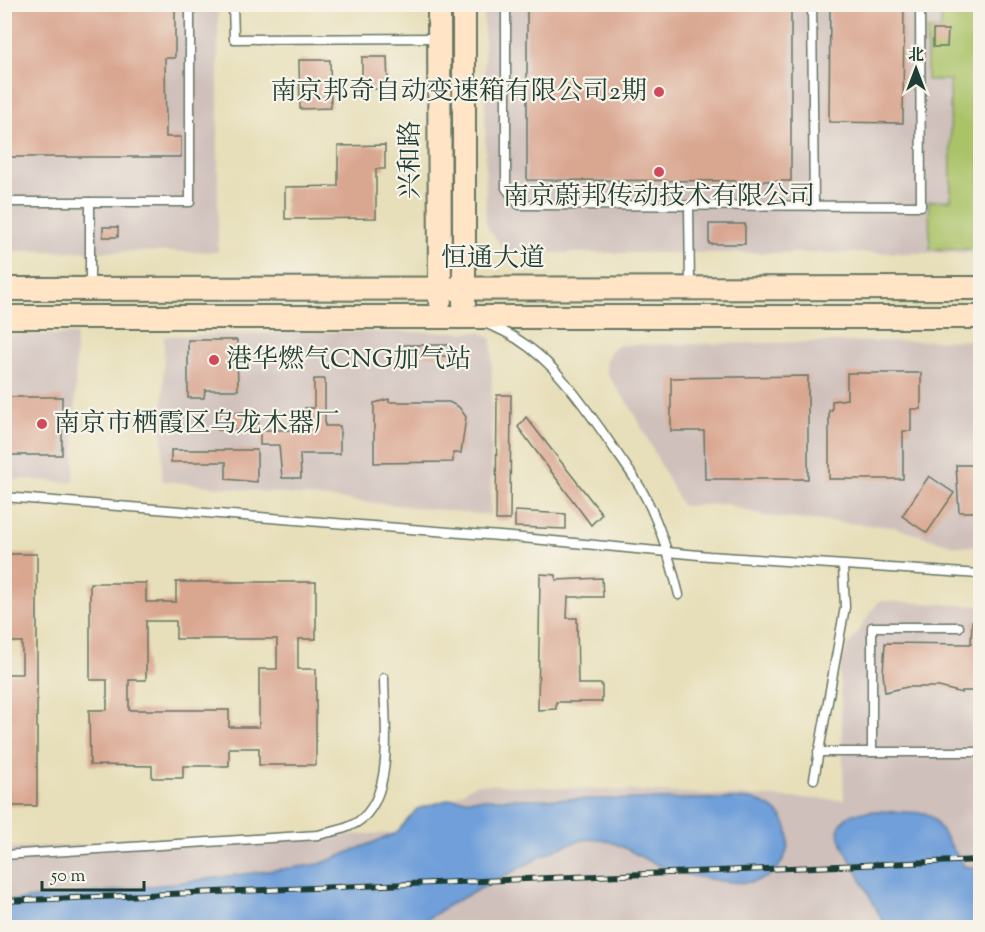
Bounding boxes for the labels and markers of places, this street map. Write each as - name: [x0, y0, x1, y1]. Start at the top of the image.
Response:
- place label: 南京邦奇自动变速箱有限公司2期: [271, 74, 647, 111]
- marker: 南京邦奇自动变速箱有限公司2期: [652, 85, 666, 99]
- marker: 南京蔚邦传动技术有限公司: [652, 165, 666, 179]
- place label: 南京蔚邦传动技术有限公司: [503, 179, 815, 216]
- place label: 港华燃气CNG加气站: [226, 342, 471, 379]
- marker: 港华燃气CNG加气站: [207, 353, 221, 367]
- place label: 南京市栖霞区乌龙木器厂: [54, 406, 340, 443]
- marker: 南京市栖霞区乌龙木器厂: [35, 417, 49, 431]

